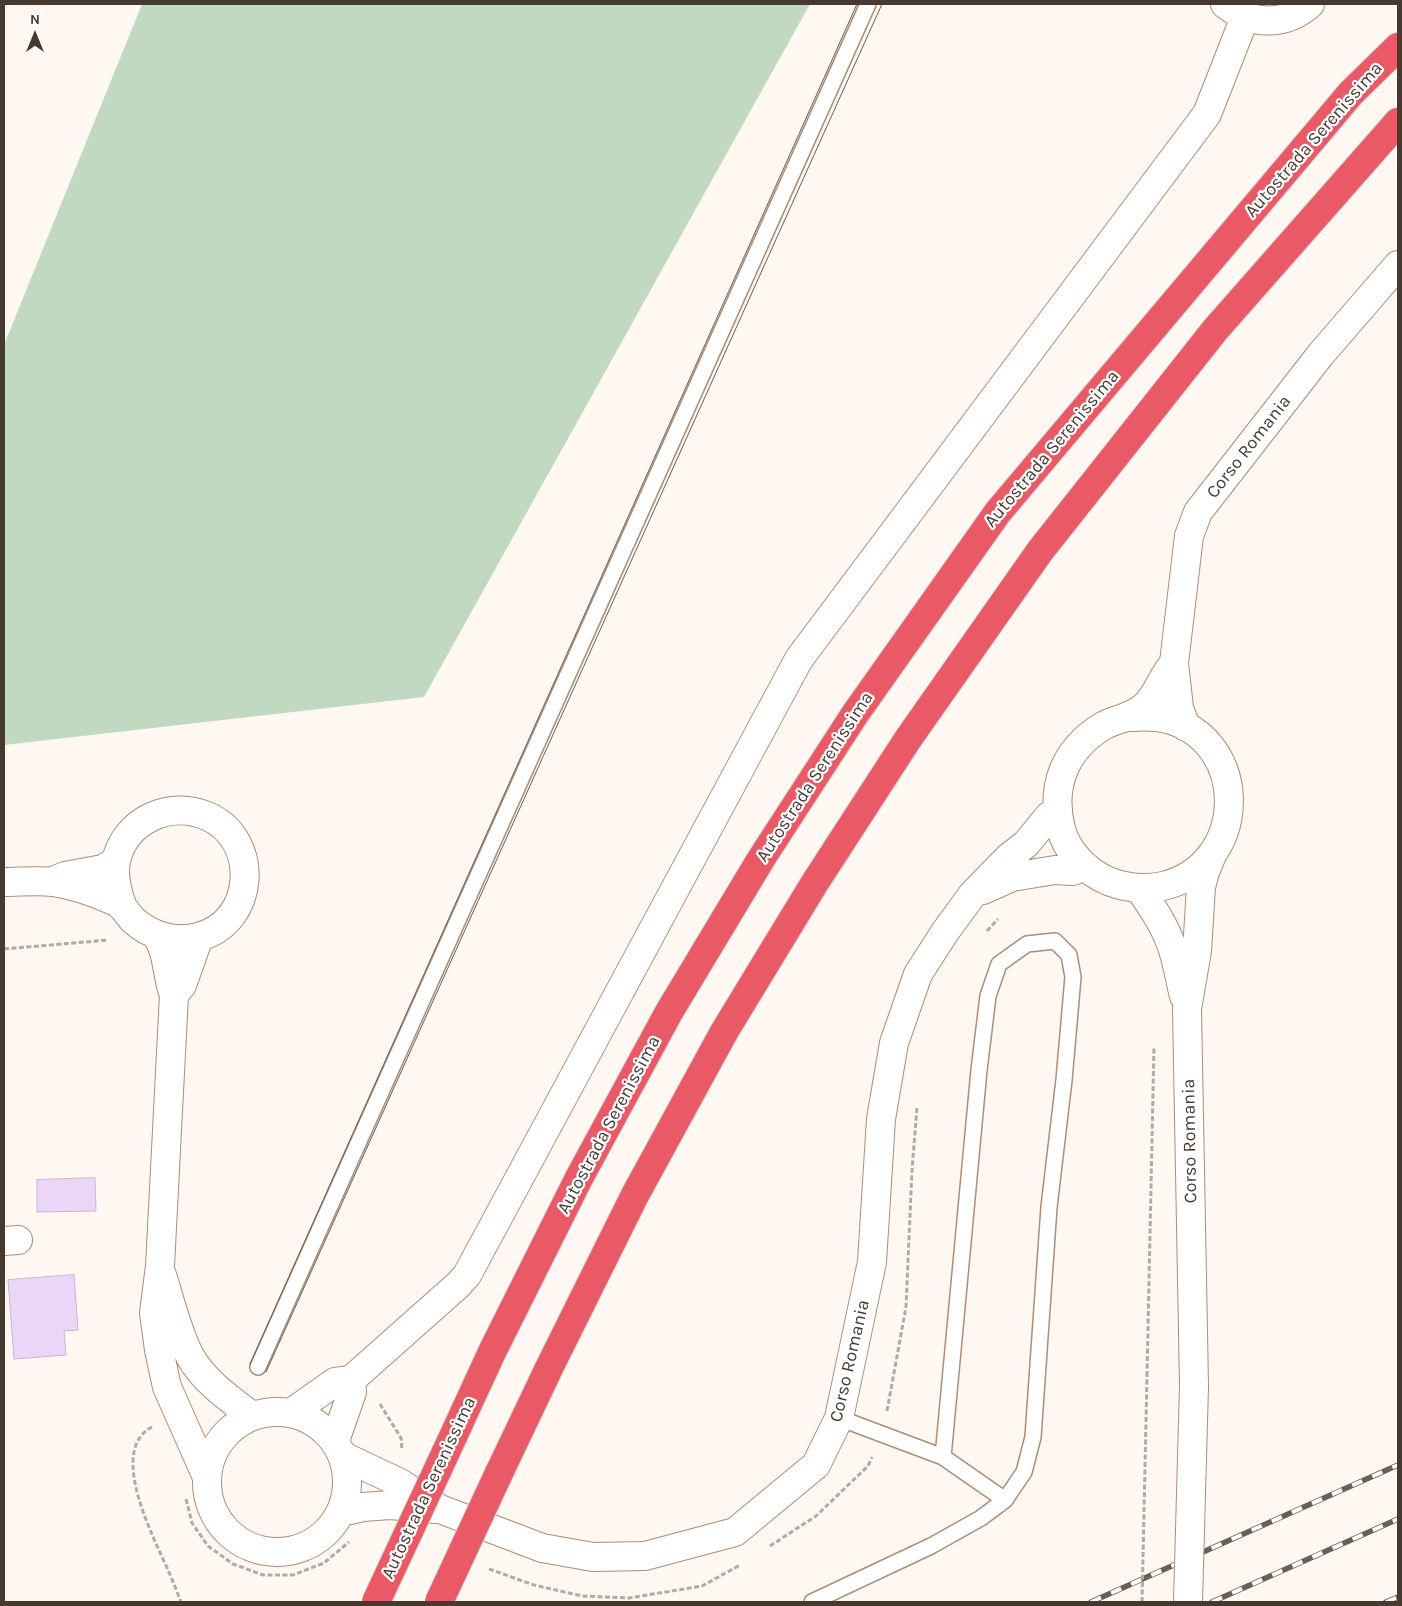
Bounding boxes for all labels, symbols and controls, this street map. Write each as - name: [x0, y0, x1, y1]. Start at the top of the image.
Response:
- north arrow: [10, 10, 60, 60]
- text: N: [30, 11, 40, 28]
- street label: Autostrada Serenissima: [1241, 58, 1387, 222]
- street label: Autostrada Serenissima: [980, 366, 1124, 532]
- street label: Corso Romania: [1202, 391, 1296, 503]
- street label: Autostrada Serenissima: [752, 688, 878, 866]
- street label: Autostrada Serenissima: [553, 1032, 665, 1218]
- street label: Corso Romania: [1178, 1078, 1202, 1204]
- street label: Corso Romania: [825, 1298, 875, 1424]
- street label: Autostrada Serenissima: [377, 1393, 481, 1583]

